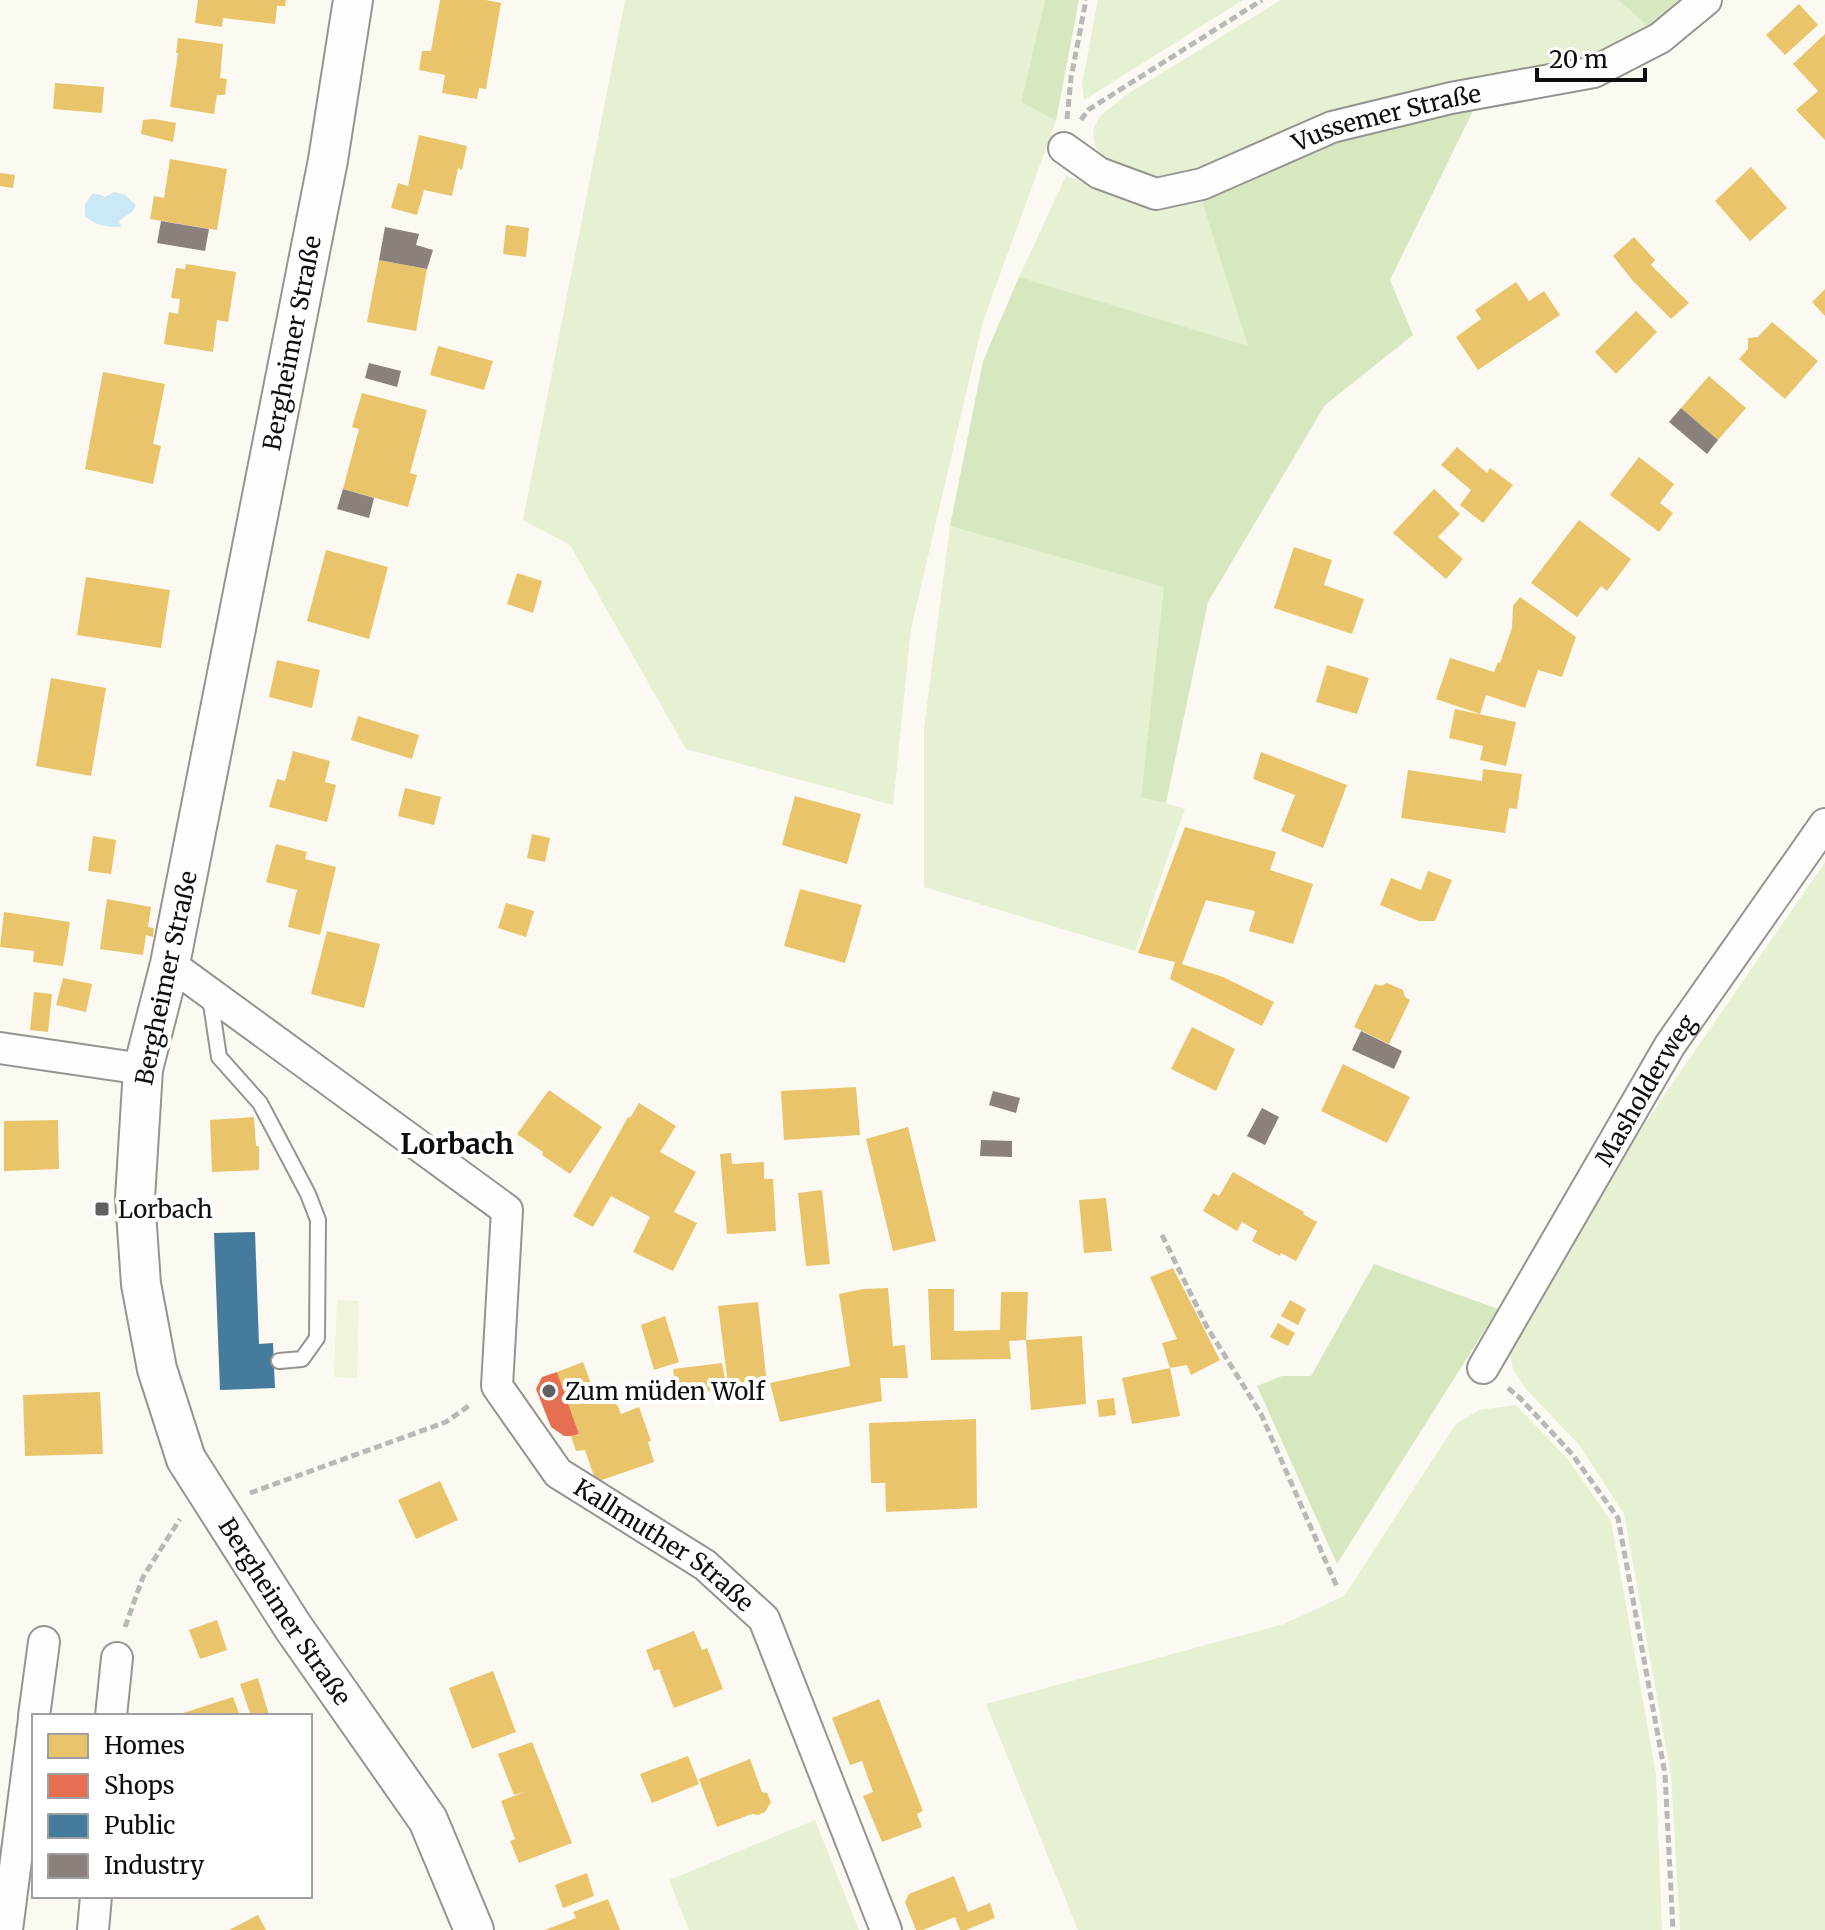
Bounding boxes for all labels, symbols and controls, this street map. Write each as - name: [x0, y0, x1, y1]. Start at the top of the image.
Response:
- scale bar: [1537, 32, 1645, 82]
- text: 20 m: [1549, 44, 1608, 75]
- street label: Vussemer Straße: [1286, 77, 1483, 158]
- street label: Bergheimer Straße: [256, 233, 328, 453]
- street label: Bergheimer Straße: [128, 868, 204, 1088]
- street label: Masholderweg: [1588, 1008, 1703, 1171]
- district label: Lorbach: [400, 1126, 514, 1162]
- place label: Lorbach: [118, 1194, 213, 1225]
- marker: Lorbach: [93, 1200, 111, 1218]
- place label: Zum müden Wolf: [565, 1376, 765, 1407]
- marker: Zum müden Wolf: [540, 1382, 558, 1400]
- street label: Kallmuther Straße: [568, 1471, 761, 1618]
- street label: Bergheimer Straße: [212, 1512, 358, 1711]
- legend: [32, 1714, 312, 1898]
- text: Homes: [104, 1730, 185, 1761]
- text: Shops: [104, 1770, 175, 1801]
- text: Public: [104, 1810, 175, 1841]
- text: Industry: [104, 1850, 204, 1881]

